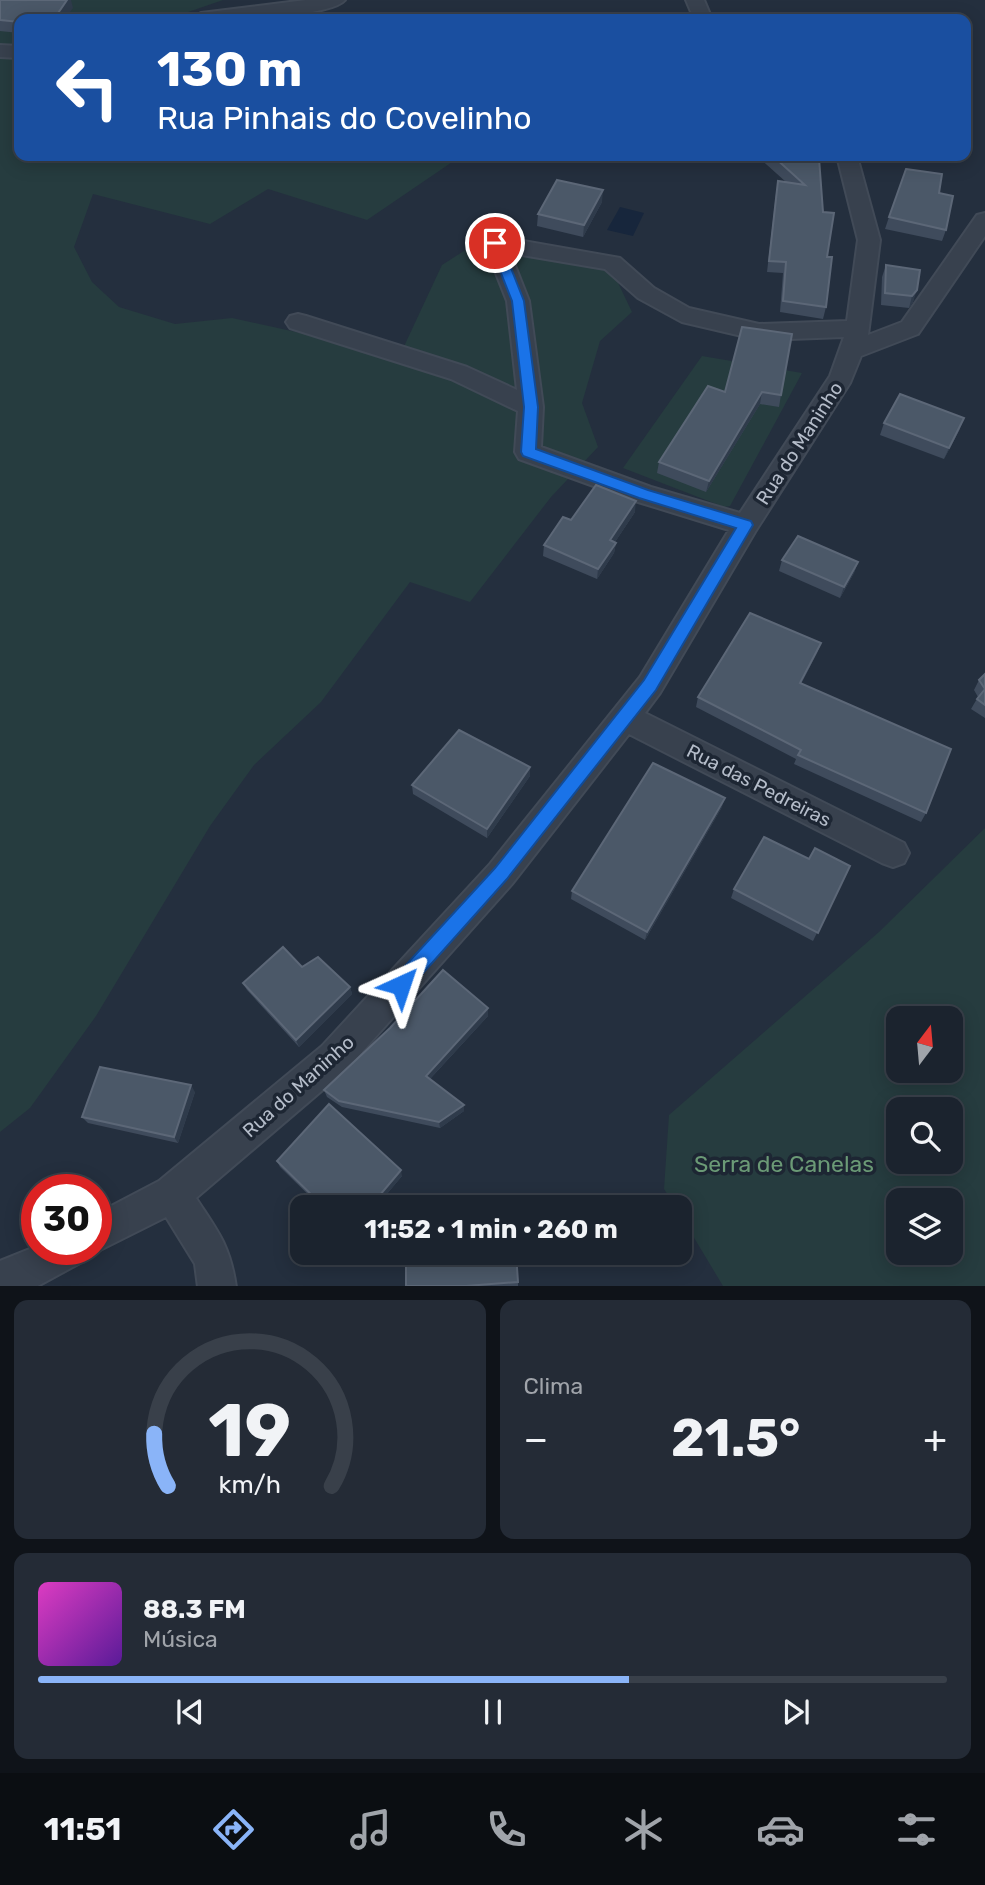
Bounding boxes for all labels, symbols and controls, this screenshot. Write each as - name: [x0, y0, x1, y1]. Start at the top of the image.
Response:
- text: 130 m: [157, 40, 302, 98]
- icon: left: [42, 42, 133, 133]
- text: Rua Pinhais do Covelinho: [157, 99, 532, 137]
- pin: [465, 213, 525, 273]
- icon: arrive: [476, 224, 514, 262]
- street label: Rua do Maninho: [751, 378, 848, 509]
- street label: Rua das Pedreiras: [683, 739, 835, 832]
- position arrow: [364, 948, 438, 1022]
- north arrow: [886, 1006, 962, 1083]
- map controls: [886, 1006, 963, 1265]
- street label: Rua do Maninho: [238, 1030, 359, 1142]
- button: search: [886, 1097, 963, 1174]
- park label: Serra de Canelas: [694, 1150, 874, 1178]
- speed limit sign: 30: [21, 1174, 112, 1265]
- button: layers: [886, 1188, 963, 1265]
- text: 11:52 · 1 min · 260 m: [364, 1214, 618, 1245]
- text: Clima: [524, 1372, 583, 1400]
- text: 19: [208, 1388, 291, 1474]
- text: 21.5°: [671, 1407, 800, 1469]
- text: −: [524, 1416, 548, 1462]
- text: +: [923, 1416, 947, 1462]
- text: km/h: [219, 1469, 281, 1498]
- text: 88.3 FM: [143, 1594, 246, 1625]
- text: Música: [143, 1625, 218, 1653]
- icon: previous: [171, 1693, 209, 1731]
- icon: pause: [474, 1693, 512, 1731]
- icon: next: [777, 1693, 815, 1731]
- icon: directions: [209, 1805, 258, 1854]
- icon: music: [346, 1805, 395, 1854]
- icon: phone: [482, 1805, 531, 1854]
- icon: climate: [619, 1805, 668, 1854]
- icon: car: [756, 1805, 805, 1854]
- icon: filters: [892, 1805, 941, 1854]
- text: 11:51: [44, 1810, 121, 1848]

